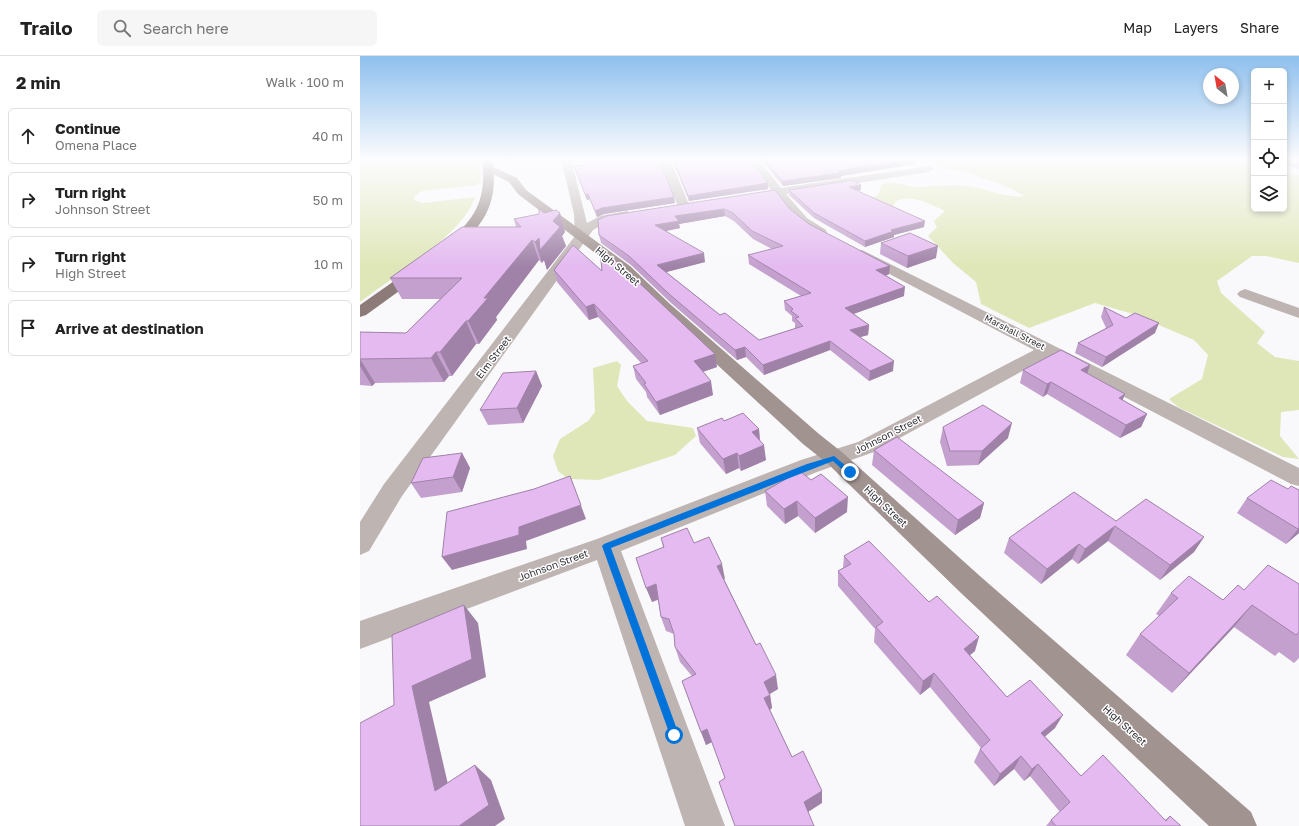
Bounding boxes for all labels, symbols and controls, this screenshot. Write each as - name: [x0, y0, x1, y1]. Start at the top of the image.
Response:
- search box: [97, 10, 377, 46]
- text: Trailo: [20, 16, 73, 39]
- icon: search: [111, 17, 133, 39]
- text: Search here: [143, 19, 229, 37]
- text: Map: [1123, 19, 1152, 36]
- text: Layers: [1174, 19, 1218, 36]
- text: Share: [1240, 19, 1279, 36]
- north arrow: [1203, 68, 1239, 104]
- map controls: [1251, 68, 1287, 212]
- button: +: [1251, 68, 1287, 104]
- text: 2 min: [16, 72, 60, 93]
- text: Walk · 100 m: [266, 74, 344, 90]
- button: −: [1251, 104, 1287, 140]
- text: Continue: [55, 119, 121, 137]
- icon: ahead: [17, 125, 39, 147]
- text: 40 m: [312, 128, 343, 144]
- text: Omena Place: [55, 137, 137, 153]
- button: locate: [1251, 140, 1287, 176]
- button: layers: [1251, 176, 1287, 212]
- text: Turn right: [55, 183, 126, 201]
- icon: right: [17, 189, 39, 211]
- text: 50 m: [313, 192, 343, 208]
- text: Johnson Street: [55, 201, 150, 217]
- street label: High Street: [593, 244, 643, 288]
- text: Turn right: [55, 247, 126, 265]
- icon: right: [17, 253, 39, 275]
- text: 10 m: [314, 256, 343, 272]
- text: High Street: [55, 265, 126, 281]
- street label: Marshall Street: [983, 312, 1047, 352]
- icon: arrive: [17, 317, 39, 339]
- text: Arrive at destination: [55, 319, 204, 337]
- street label: Elm Street: [473, 333, 513, 381]
- street label: Johnson Street: [853, 412, 923, 456]
- route end: [841, 463, 859, 481]
- street label: High Street: [862, 483, 910, 529]
- street label: Johnson Street: [516, 547, 590, 583]
- street label: High Street: [1101, 702, 1149, 748]
- route start: [665, 726, 683, 744]

